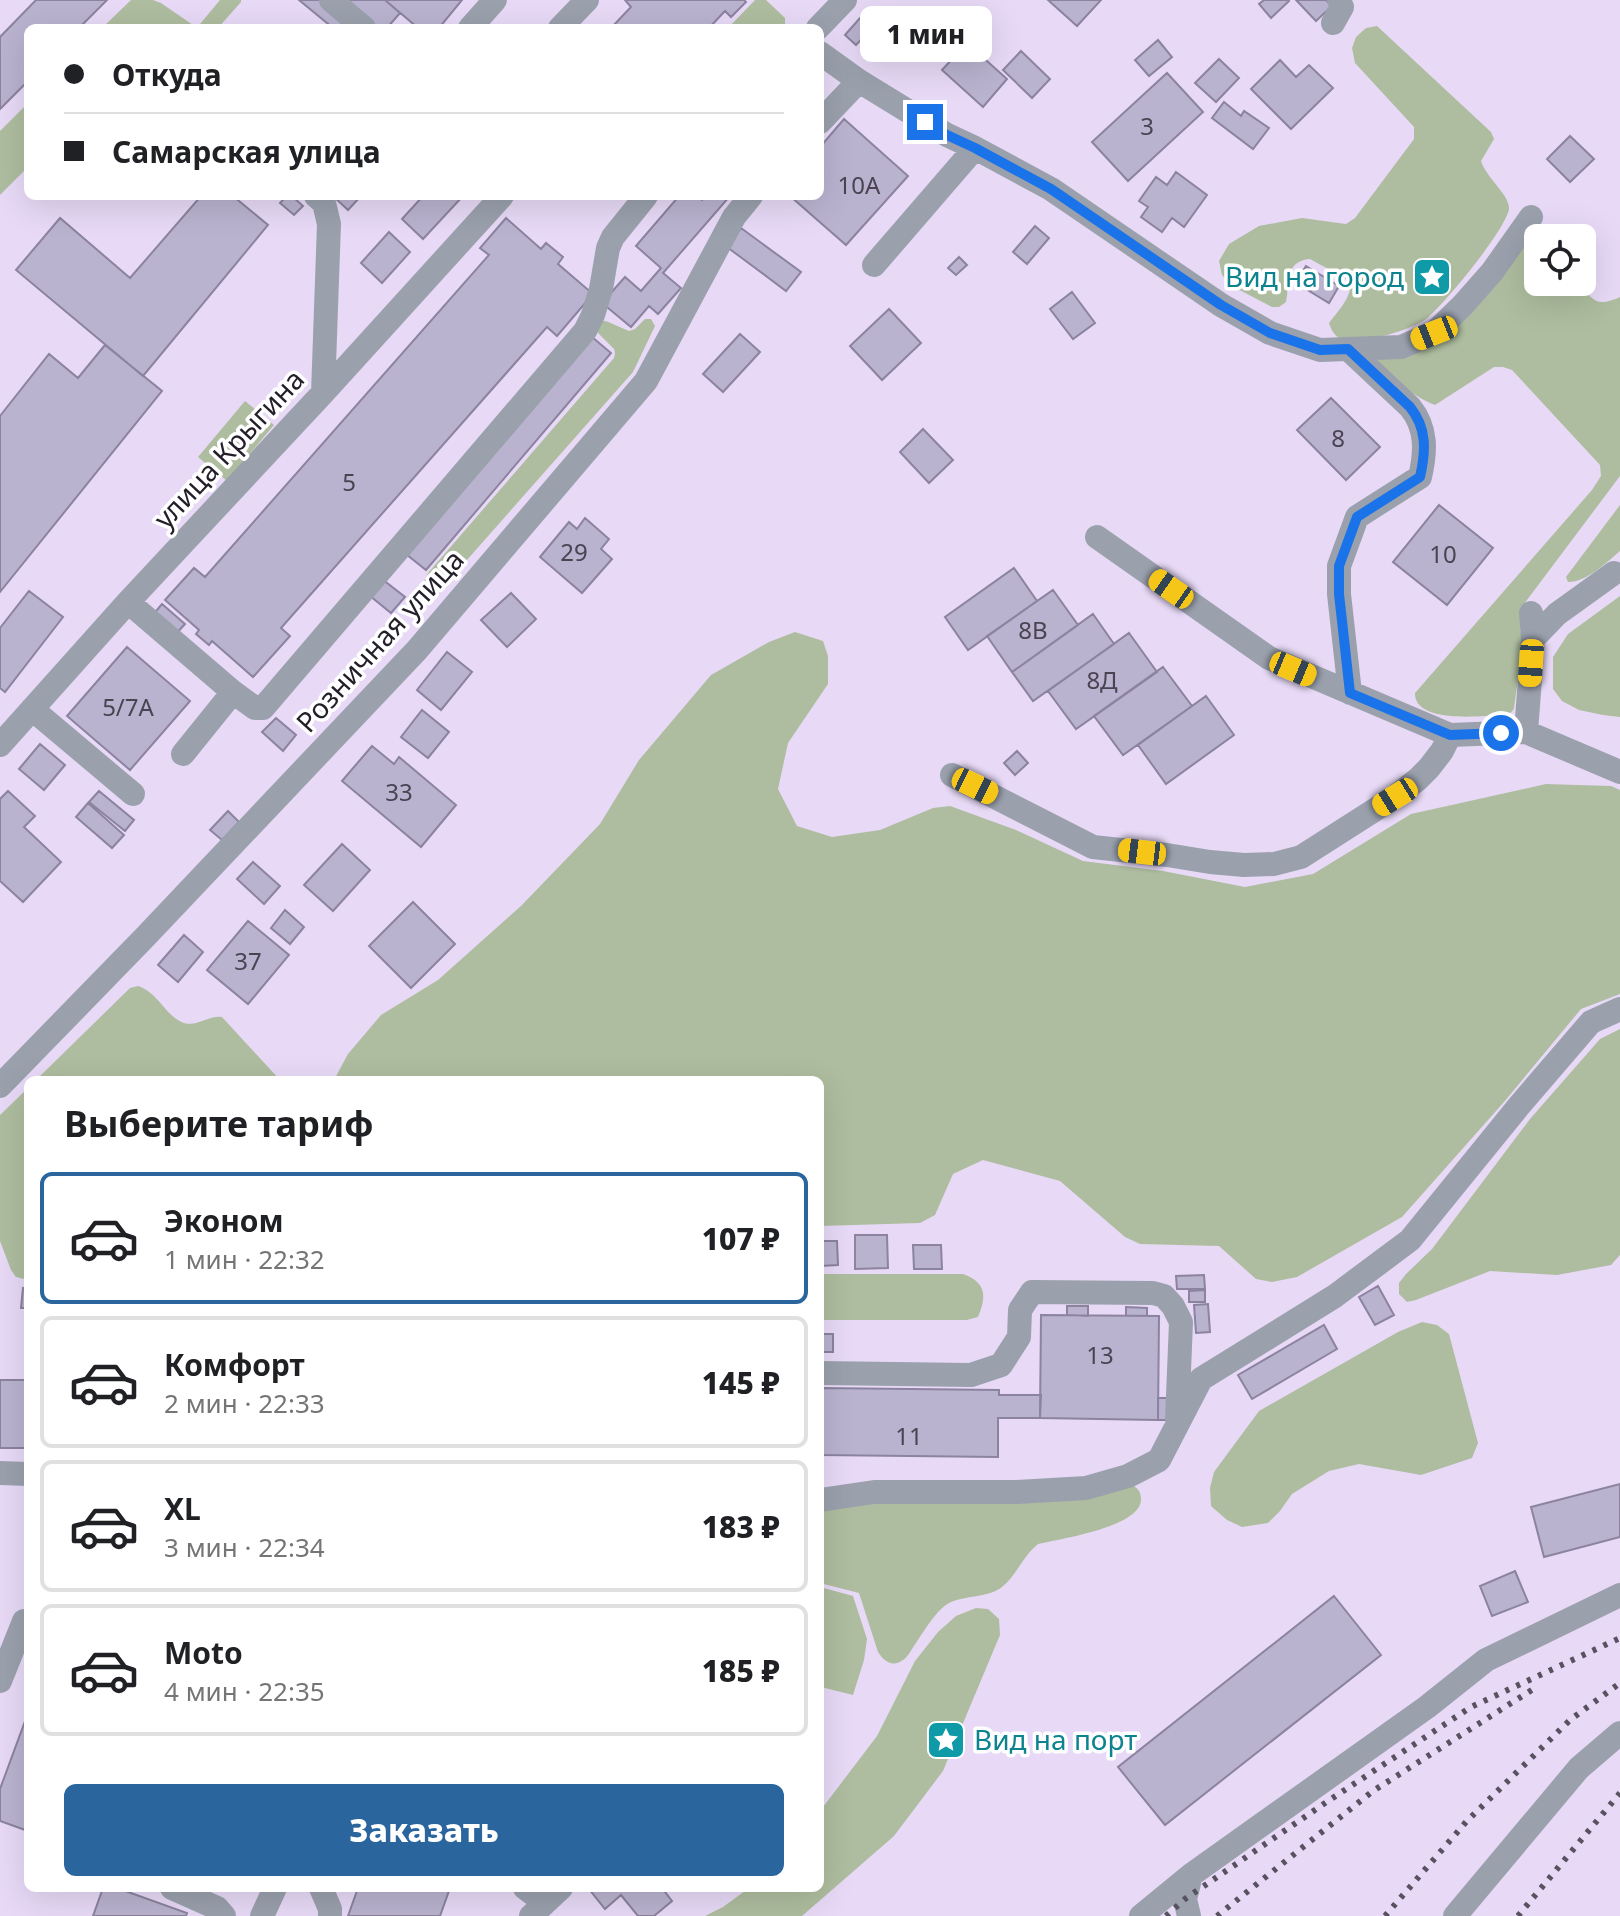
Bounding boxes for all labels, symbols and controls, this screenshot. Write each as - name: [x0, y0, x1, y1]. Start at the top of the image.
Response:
- callout: 1 мин: [859, 6, 991, 62]
- text: 1 мин: [887, 16, 965, 52]
- text: Откуда: [112, 54, 222, 95]
- route end: [907, 104, 943, 140]
- house number: 3: [1140, 109, 1154, 142]
- text: Самарская улица: [112, 131, 381, 172]
- house number: 10А: [838, 168, 881, 201]
- map controls: [1524, 224, 1596, 296]
- button: locate: [1524, 224, 1596, 296]
- place icon: Вид на город: [1411, 256, 1453, 298]
- place label: Вид на город: [1225, 257, 1404, 295]
- car: [1407, 313, 1461, 353]
- street label: улица Крыгина: [145, 360, 312, 536]
- house number: 8: [1331, 421, 1345, 454]
- house number: 5: [342, 465, 356, 498]
- house number: 29: [560, 535, 588, 568]
- house number: 10: [1429, 537, 1457, 570]
- street label: Розничная улица: [287, 541, 472, 740]
- car: [1144, 565, 1198, 613]
- house number: 8В: [1018, 613, 1048, 646]
- car: [1517, 638, 1545, 688]
- car: [1266, 649, 1320, 689]
- house number: 8Д: [1086, 663, 1118, 696]
- house number: 5/7А: [102, 690, 155, 723]
- route start: [1483, 715, 1519, 751]
- car: [948, 765, 1002, 807]
- car: [1368, 774, 1422, 820]
- house number: 33: [385, 775, 413, 808]
- car: [1117, 837, 1167, 867]
- house number: 37: [234, 944, 262, 977]
- text: Выберите тариф: [64, 1099, 373, 1148]
- text: Эконом: [164, 1200, 284, 1241]
- icon: car: [68, 1202, 140, 1274]
- text: 107 ₽: [702, 1218, 780, 1259]
- text: 1 мин · 22:32: [164, 1241, 325, 1277]
- house number: 13: [1086, 1338, 1114, 1371]
- text: Комфорт: [164, 1344, 305, 1385]
- icon: car: [68, 1346, 140, 1418]
- text: 145 ₽: [702, 1362, 780, 1403]
- text: 2 мин · 22:33: [164, 1385, 325, 1421]
- house number: 11: [895, 1419, 923, 1452]
- text: XL: [164, 1488, 201, 1529]
- icon: car: [68, 1490, 140, 1562]
- text: 183 ₽: [702, 1506, 780, 1547]
- text: 3 мин · 22:34: [164, 1529, 325, 1565]
- text: Moto: [164, 1632, 243, 1673]
- icon: car: [68, 1634, 140, 1706]
- text: 185 ₽: [702, 1650, 780, 1691]
- text: 4 мин · 22:35: [164, 1673, 325, 1709]
- place icon: Вид на порт: [925, 1719, 967, 1761]
- place label: Вид на порт: [974, 1720, 1137, 1758]
- button: Заказать: [64, 1784, 784, 1876]

